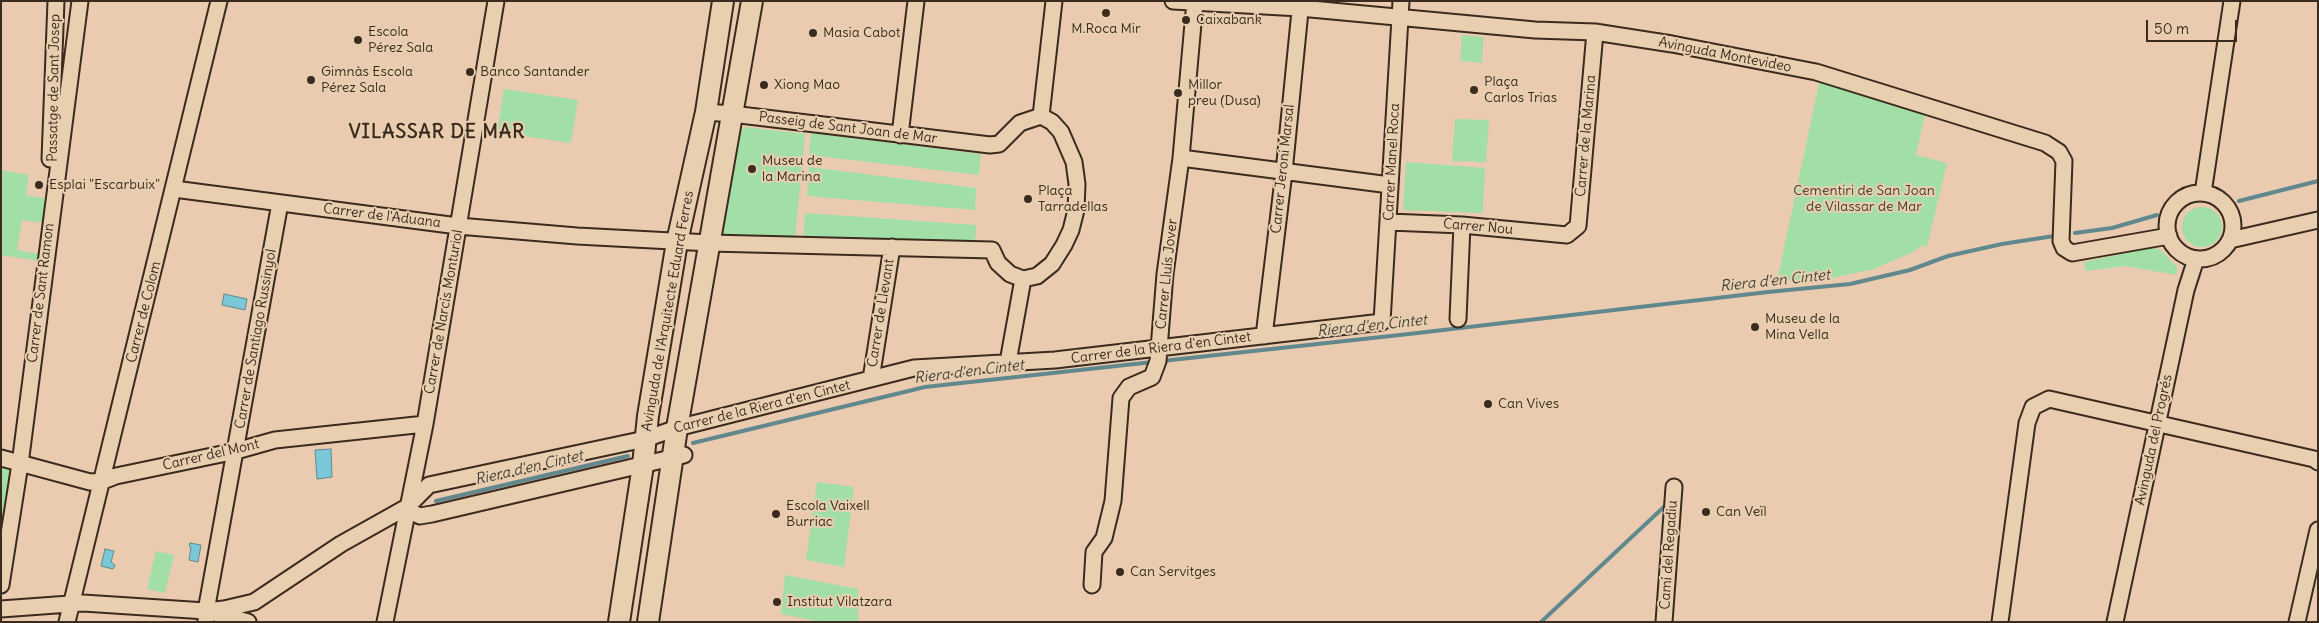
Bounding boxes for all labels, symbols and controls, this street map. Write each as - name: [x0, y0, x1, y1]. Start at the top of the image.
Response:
- marker: M.Roca Mir: [1100, 7, 1112, 19]
- scale bar: [2149, 10, 2240, 42]
- place label: Caixabank: [1196, 12, 1262, 28]
- street label: Passatge de Sant Josep: [44, 14, 64, 162]
- marker: Caixabank: [1180, 14, 1192, 26]
- text: 50 m: [2154, 19, 2189, 38]
- place label: M.Roca Mir: [1071, 21, 1141, 37]
- place label: Escola Pérez Sala: [368, 24, 433, 56]
- place label: Masia Cabot: [823, 25, 900, 41]
- marker: Masia Cabot: [807, 27, 819, 39]
- marker: Escola Pérez Sala: [352, 34, 364, 46]
- street label: Avinguda Montevideo: [1657, 34, 1793, 76]
- place label: Gimnàs Escola Pérez Sala: [321, 64, 413, 96]
- place label: Banco Santander: [480, 64, 589, 80]
- marker: Banco Santander: [464, 66, 476, 78]
- marker: Gimnàs Escola Pérez Sala: [305, 74, 317, 86]
- place label: Plaça Carlos Trias: [1484, 74, 1557, 106]
- street label: Carrer de la Marina: [1572, 74, 1600, 198]
- place label: Xiong Mao: [774, 77, 840, 93]
- place label: Millor preu (Dusa): [1188, 77, 1261, 110]
- marker: Xiong Mao: [758, 79, 770, 91]
- marker: Plaça Carlos Trias: [1468, 84, 1480, 96]
- marker: Millor preu (Dusa): [1172, 87, 1184, 99]
- street label: Carrer Manel Roca: [1381, 103, 1403, 221]
- street label: Carrer Jeroni Marsal: [1268, 104, 1298, 234]
- street label: Passeig de Sant Joan de Mar: [758, 109, 938, 147]
- district label: VILASSAR DE MAR: [347, 122, 527, 144]
- place label: Museu de la Marina: [762, 153, 823, 186]
- marker: Museu de la Marina: [746, 163, 758, 175]
- place label: Esplai "Escarbuix": [49, 177, 160, 193]
- marker: Esplai "Escarbuix": [33, 179, 45, 191]
- place label: Plaça Tarradellas: [1038, 183, 1108, 216]
- park label: Cementiri de San Joan de Vilassar de Mar: [1793, 183, 1935, 216]
- street label: Avinguda de l'Arquitecte Eduard Ferres: [639, 189, 697, 433]
- marker: Plaça Tarradellas: [1022, 193, 1034, 205]
- street label: Carrer de l'Aduana: [322, 200, 442, 232]
- street label: Carrer Nou: [1442, 216, 1514, 238]
- street label: Carrer Lluís Jover: [1153, 218, 1181, 330]
- street label: Carrer de Sant Ramon: [24, 222, 58, 364]
- street label: Carrer de Narcís Monturiol: [421, 228, 467, 396]
- street label: Carrer de Santiago Russinyol: [232, 248, 280, 430]
- street label: Carrer de Llevant: [864, 258, 898, 368]
- street label: Carrer de Colom: [123, 260, 165, 364]
- water label: Riera d'en Cintet: [1719, 266, 1831, 296]
- water label: Riera d'en Cintet: [1316, 311, 1428, 341]
- place label: Museu de la Mina Vella: [1765, 311, 1840, 344]
- marker: Museu de la Mina Vella: [1749, 321, 1761, 333]
- street label: Carrer de la Riera d'en Cintet: [1070, 329, 1252, 367]
- water label: Riera d'en Cintet: [913, 356, 1025, 388]
- street label: Avinguda del Progrés: [2132, 373, 2176, 507]
- street label: Carrer de la Riera d'en Cintet: [672, 377, 852, 437]
- place label: Can Vives: [1498, 396, 1559, 412]
- marker: Can Vives: [1482, 398, 1494, 410]
- street label: Carrer del Mont: [161, 436, 261, 474]
- water label: Riera d'en Cintet: [473, 447, 585, 489]
- place label: Escola Vaixell Burriac: [786, 498, 870, 530]
- street label: Camí del Regadiu: [1657, 500, 1681, 610]
- place label: Can Veïl: [1716, 504, 1767, 520]
- marker: Can Veïl: [1700, 506, 1712, 518]
- marker: Escola Vaixell Burriac: [770, 508, 782, 520]
- place label: Can Servitges: [1130, 564, 1216, 580]
- marker: Can Servitges: [1114, 566, 1126, 578]
- place label: Institut Vilatzara: [787, 594, 892, 610]
- marker: Institut Vilatzara: [771, 596, 783, 608]

